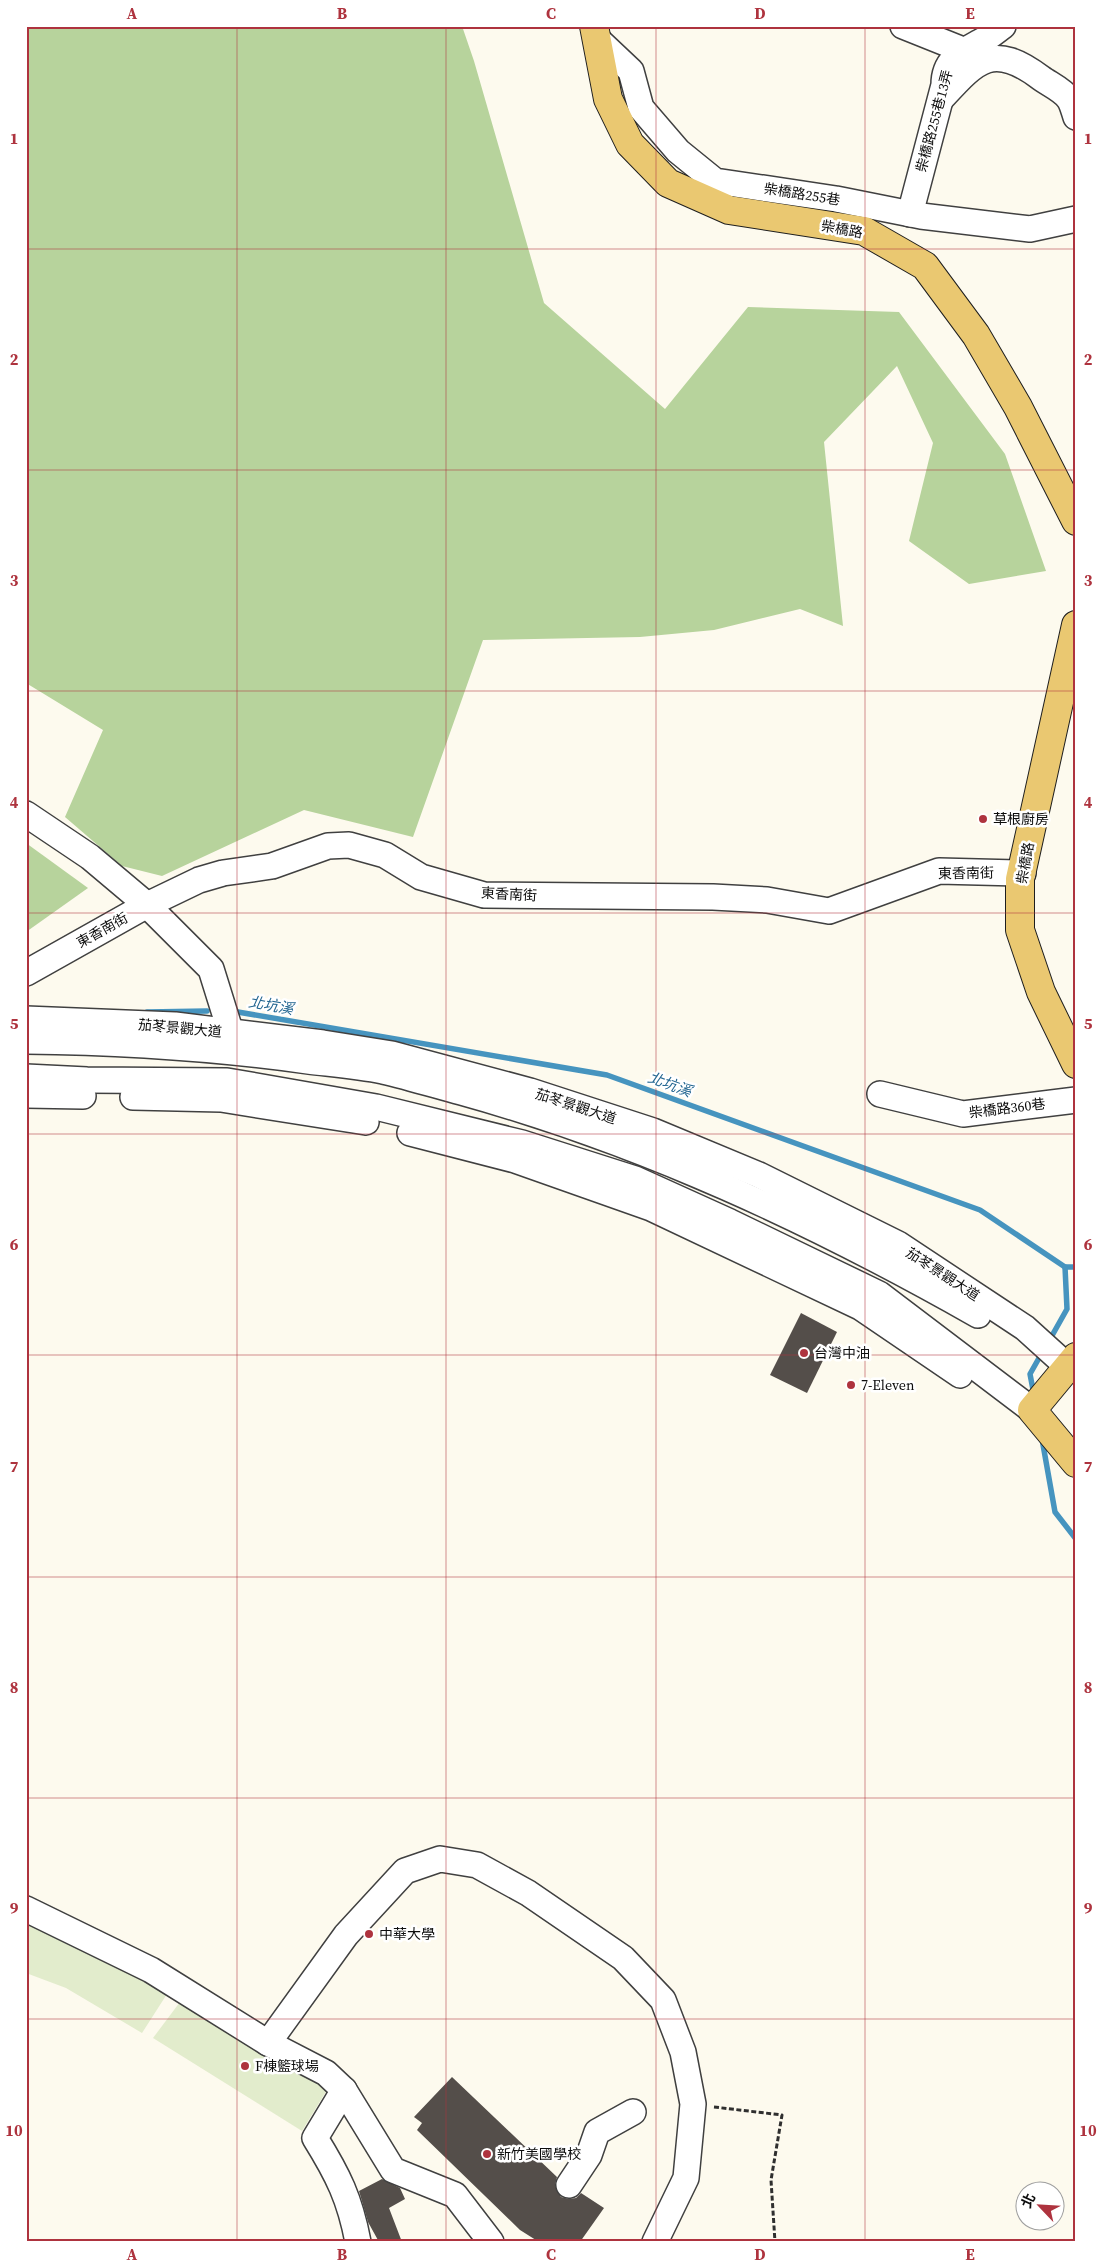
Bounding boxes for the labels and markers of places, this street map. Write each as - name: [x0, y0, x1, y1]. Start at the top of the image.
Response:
- place label: 草根廚房: [993, 809, 1049, 829]
- marker: 草根廚房: [977, 813, 989, 825]
- place label: 台灣中油: [814, 1343, 870, 1363]
- marker: 台灣中油: [798, 1347, 810, 1359]
- place label: 7-Eleven: [861, 1375, 915, 1395]
- marker: 7-Eleven: [845, 1379, 857, 1391]
- place label: 中華大學: [379, 1924, 435, 1944]
- marker: 中華大學: [363, 1928, 375, 1940]
- place label: F棟籃球場: [255, 2056, 319, 2076]
- marker: F棟籃球場: [239, 2060, 251, 2072]
- place label: 新竹美國學校: [497, 2144, 581, 2164]
- marker: 新竹美國學校: [481, 2148, 493, 2160]

